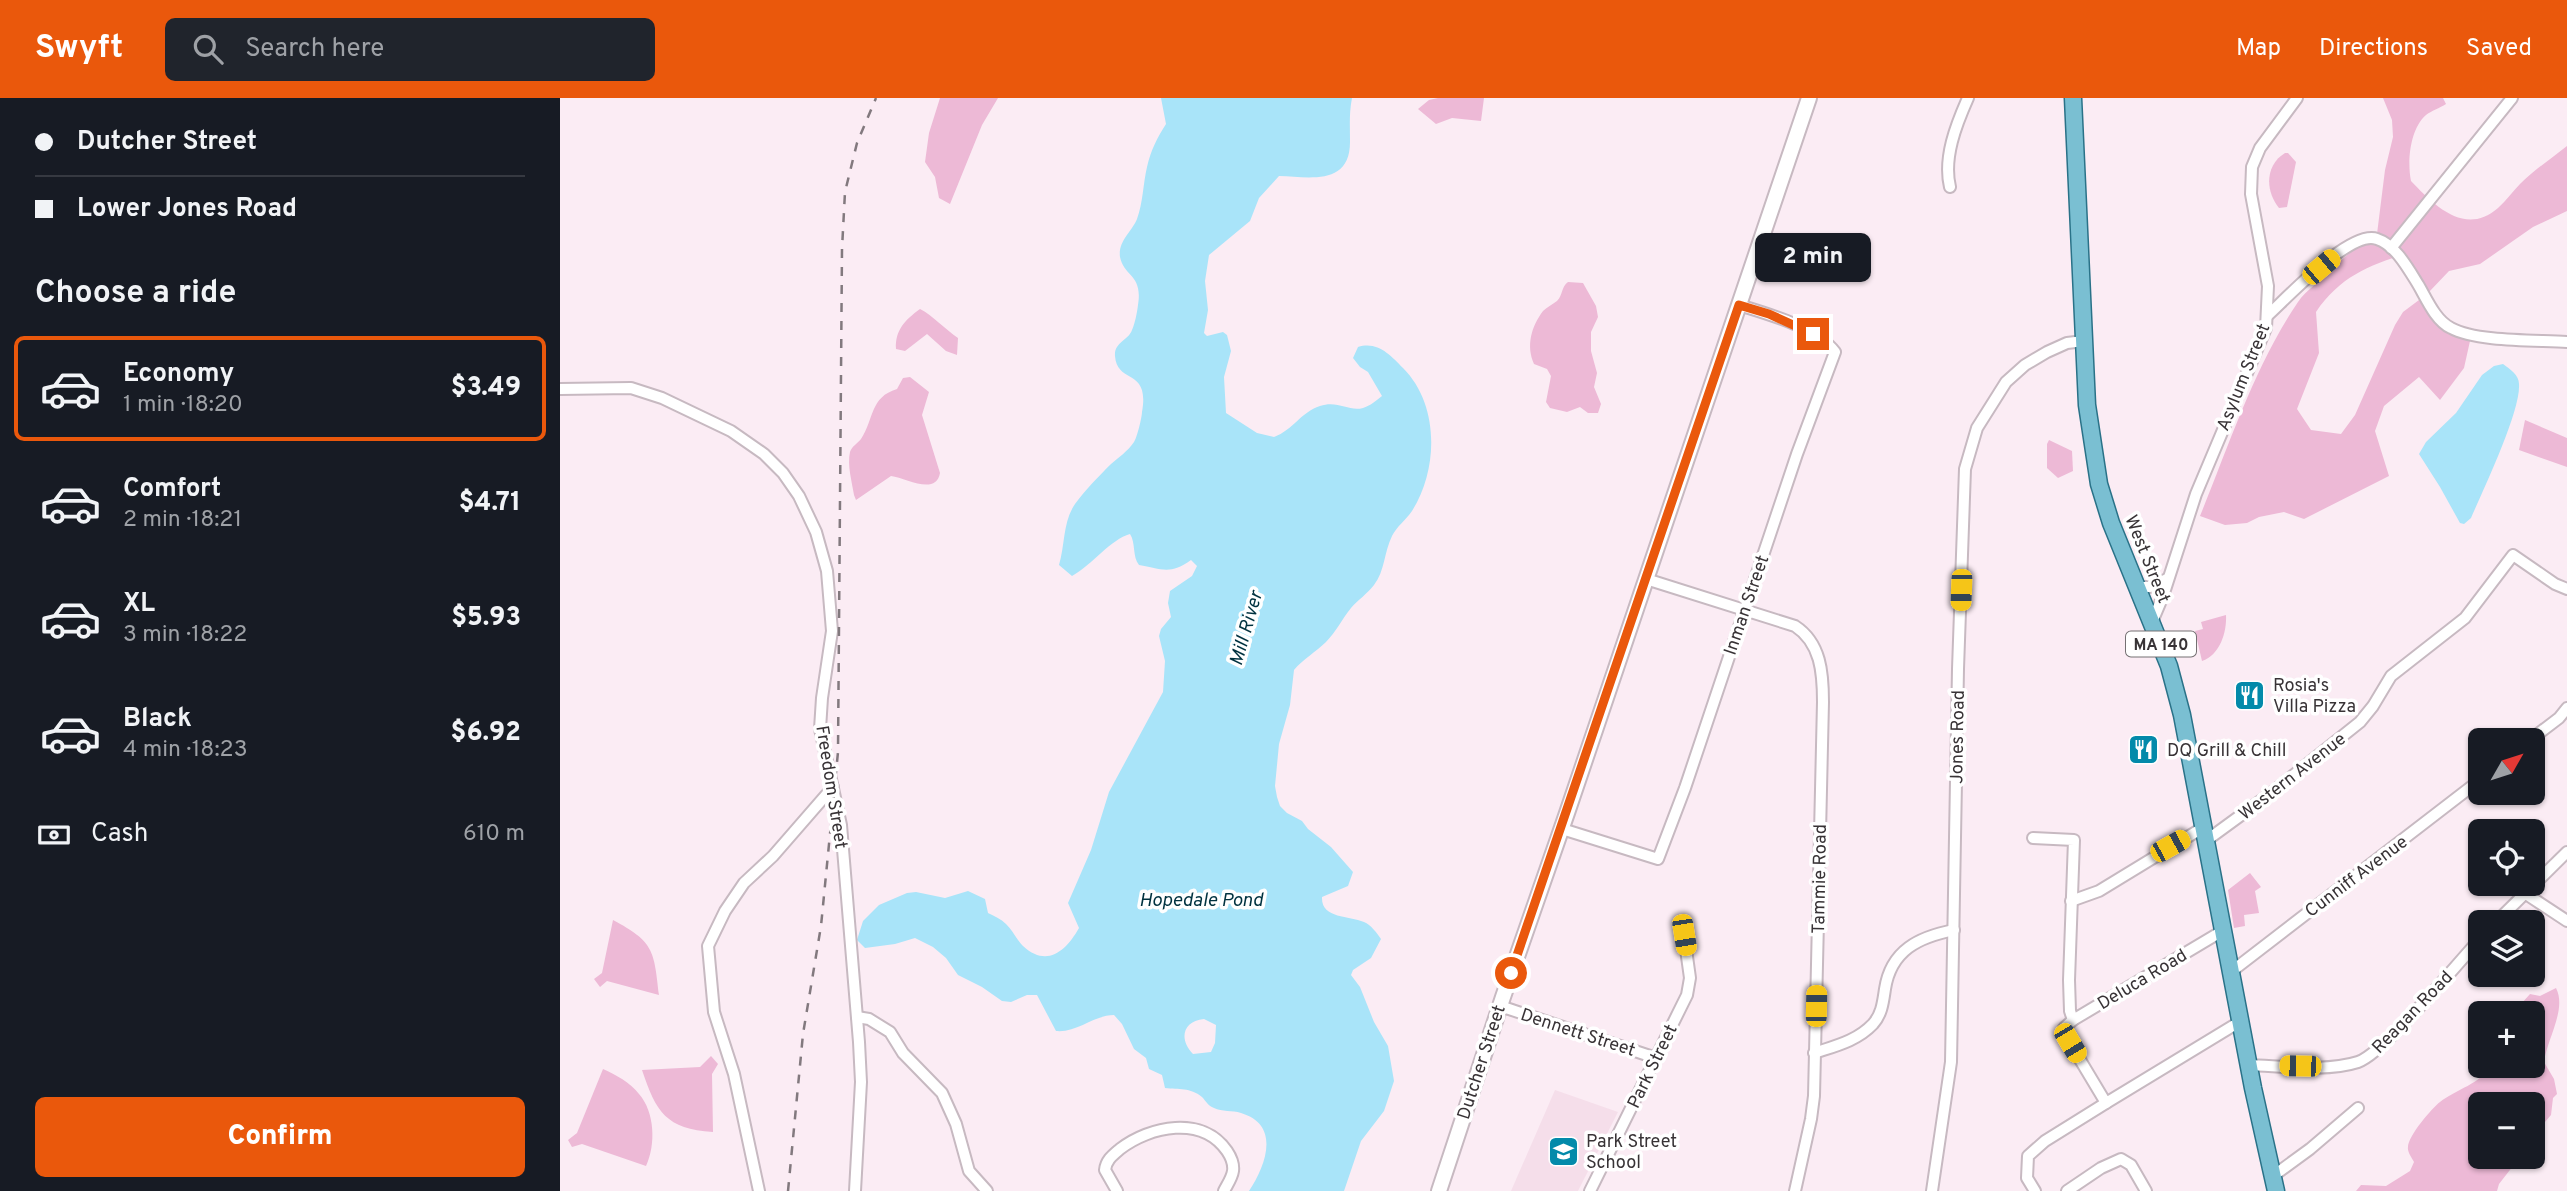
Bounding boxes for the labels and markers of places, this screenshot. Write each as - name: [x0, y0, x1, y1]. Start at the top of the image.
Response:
- place label: Rosia's Villa Pizza: [2273, 675, 2356, 719]
- restaurant icon: Rosia's Villa Pizza: [2233, 678, 2267, 712]
- restaurant icon: DQ Grill & Chill: [2127, 733, 2161, 767]
- place label: DQ Grill & Chill: [2167, 740, 2286, 763]
- place label: Park Street School: [1586, 1131, 1677, 1175]
- school or university icon: Park Street School: [1546, 1134, 1580, 1168]

